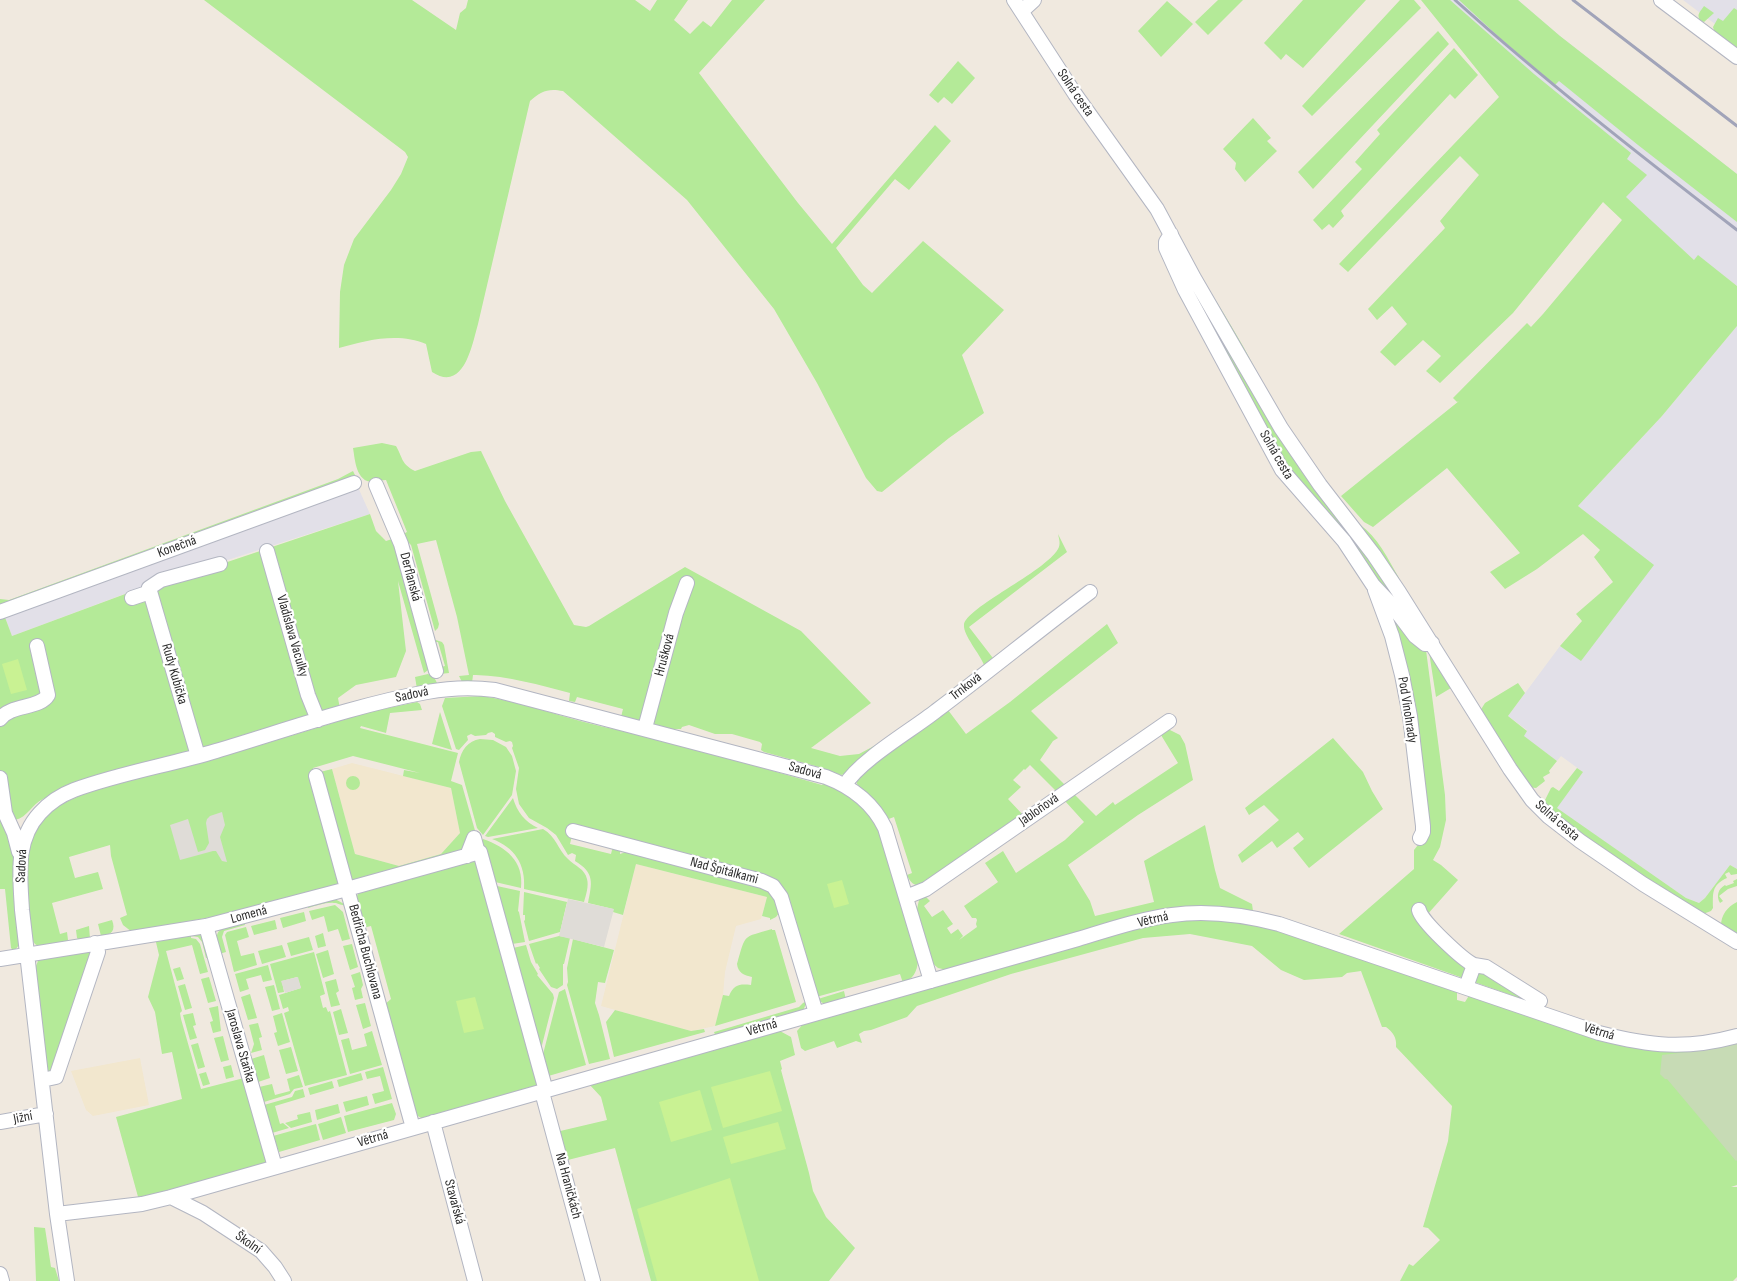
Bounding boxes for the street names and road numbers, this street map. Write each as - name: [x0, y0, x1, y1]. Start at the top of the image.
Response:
- street label: Solná cesta: [1053, 66, 1097, 120]
- street label: Solná cesta: [1255, 428, 1297, 482]
- street label: Konečná: [155, 532, 199, 562]
- street label: Derflanská: [395, 551, 425, 603]
- street label: Vladislava Vaculky: [272, 593, 312, 679]
- street label: Hrušková: [651, 632, 679, 678]
- street label: Rudy Kubíčka: [157, 642, 191, 706]
- street label: Trnková: [947, 669, 985, 705]
- street label: Pod Vinohrady: [1393, 676, 1421, 744]
- street label: Sadová: [394, 683, 430, 707]
- street label: Sadová: [787, 758, 823, 784]
- street label: Jabloňová: [1016, 790, 1062, 830]
- street label: Solná cesta: [1531, 797, 1583, 845]
- street label: Sadová: [13, 849, 31, 883]
- street label: Nad Špitálkami: [688, 854, 760, 888]
- street label: Lomená: [229, 902, 269, 928]
- street label: Bedřicha Buchlovana: [344, 903, 386, 1001]
- street label: Větrná: [1136, 908, 1170, 932]
- street label: Jaroslava Staňka: [221, 1007, 259, 1085]
- street label: Větrná: [745, 1016, 779, 1040]
- street label: Větrná: [1582, 1019, 1616, 1045]
- street label: Jižní: [12, 1108, 34, 1128]
- street label: Větrná: [356, 1127, 390, 1151]
- street label: Na Hraničkách: [551, 1151, 585, 1221]
- street label: Stavařská: [440, 1178, 468, 1226]
- street label: Školní: [232, 1228, 264, 1258]

